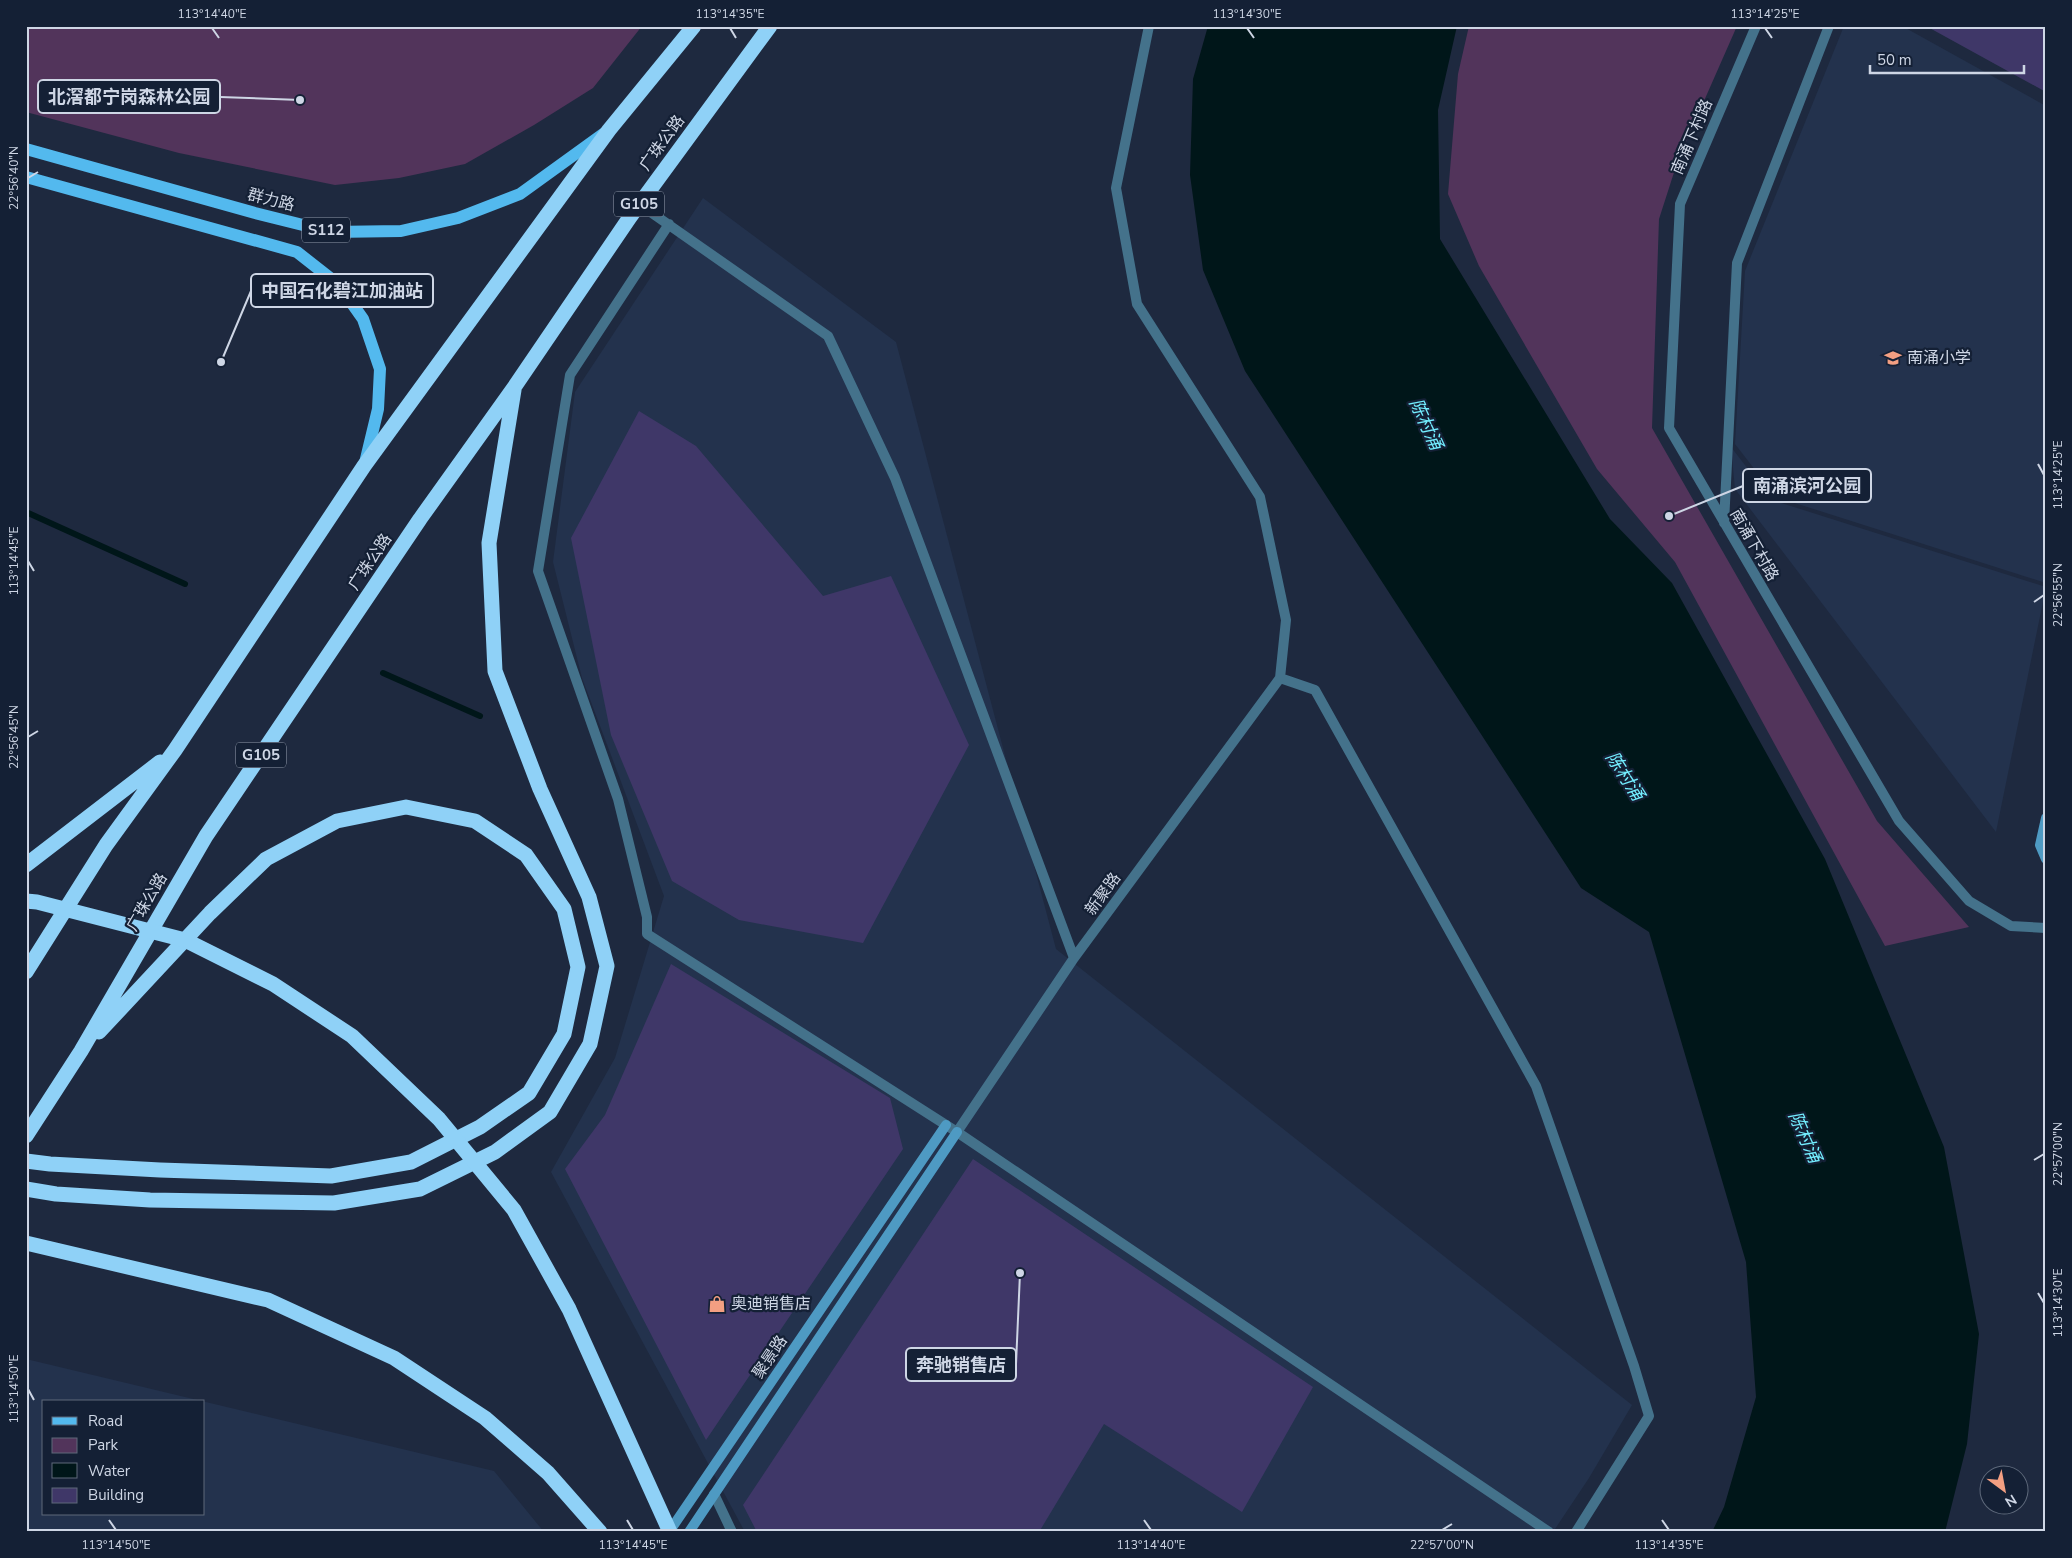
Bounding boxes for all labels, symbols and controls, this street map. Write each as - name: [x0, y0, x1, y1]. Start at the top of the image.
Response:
- text: 113°14'40"E: [177, 6, 247, 22]
- text: 113°14'35"E: [695, 6, 765, 22]
- text: 113°14'30"E: [1212, 6, 1282, 22]
- text: 113°14'25"E: [1730, 6, 1800, 22]
- scale bar: [1870, 42, 2023, 74]
- text: 50 m: [1877, 50, 1912, 70]
- callout: 北滘都宁岗森林公园: [38, 80, 220, 113]
- text: 北滘都宁岗森林公园: [48, 85, 210, 109]
- street label: 南涌下村路: [1666, 96, 1718, 178]
- street label: 广珠公路: [634, 111, 690, 175]
- text: 22°56'40"N: [6, 146, 22, 210]
- street label: 群力路: [245, 184, 297, 216]
- road number: G105: [614, 192, 664, 216]
- road number: S112: [302, 218, 350, 242]
- callout: 中国石化碧江加油站: [251, 274, 433, 307]
- text: 中国石化碧江加油站: [261, 279, 423, 303]
- place label: 南涌小学: [1907, 347, 1971, 369]
- school or university icon: 南涌小学: [1883, 348, 1903, 368]
- water label: 陈村涌: [1404, 394, 1449, 455]
- text: 113°14'25"E: [2050, 440, 2066, 510]
- callout: 南涌滨河公园: [1743, 469, 1871, 502]
- text: 南涌滨河公园: [1753, 474, 1861, 498]
- street label: 南涌下村路: [1724, 505, 1784, 585]
- text: 113°14'45"E: [6, 526, 22, 596]
- street label: 广珠公路: [343, 529, 397, 595]
- text: 22°56'55"N: [2050, 563, 2066, 627]
- text: 22°56'45"N: [6, 705, 22, 769]
- road number: G105: [236, 742, 286, 768]
- water label: 陈村涌: [1600, 747, 1651, 807]
- street label: 新聚路: [1080, 868, 1126, 920]
- street label: 广珠公路: [121, 869, 173, 935]
- water label: 陈村涌: [1783, 1107, 1828, 1168]
- text: 22°57'00"N: [2050, 1122, 2066, 1186]
- text: 113°14'30"E: [2050, 1268, 2066, 1338]
- place label: 奥迪销售店: [731, 1293, 811, 1315]
- shop icon: 奥迪销售店: [707, 1294, 727, 1314]
- street label: 聚景路: [747, 1331, 793, 1383]
- callout: 奔驰销售店: [906, 1348, 1016, 1381]
- text: 奔驰销售店: [916, 1353, 1006, 1377]
- text: 113°14'50"E: [6, 1354, 22, 1424]
- legend: [42, 1400, 205, 1516]
- text: Road: [88, 1411, 123, 1431]
- text: Park: [88, 1435, 118, 1455]
- text: Water: [88, 1461, 131, 1481]
- north arrow: [1980, 1466, 2030, 1516]
- text: Building: [88, 1485, 144, 1505]
- text: N: [2001, 1490, 2020, 1511]
- text: 113°14'50"E: [81, 1537, 151, 1553]
- text: 113°14'45"E: [598, 1537, 668, 1553]
- text: 113°14'40"E: [1116, 1537, 1186, 1553]
- text: 22°57'00"N: [1410, 1537, 1474, 1553]
- text: 113°14'35"E: [1634, 1537, 1704, 1553]

